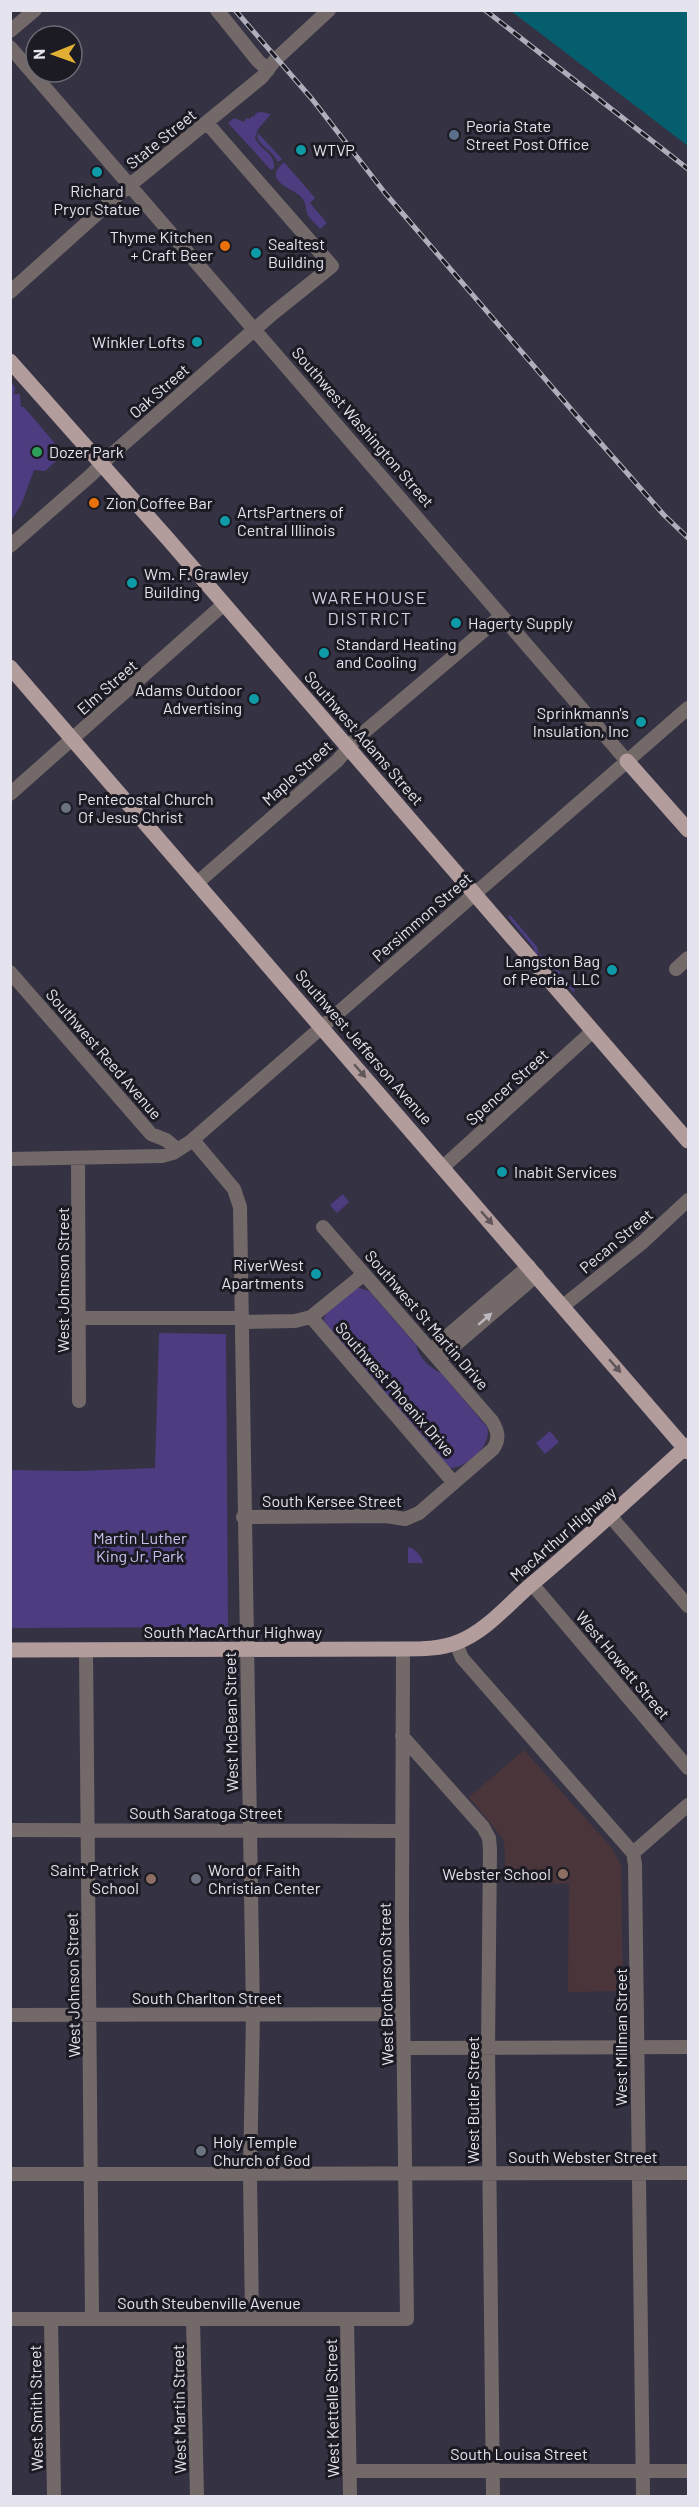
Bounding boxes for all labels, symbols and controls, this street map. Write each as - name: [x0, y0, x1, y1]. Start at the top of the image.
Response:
- north arrow: [24, 24, 84, 84]
- text: N: [29, 49, 48, 60]
- street label: State Street: [122, 105, 199, 173]
- place label: Peoria State Street Post Office: [466, 116, 589, 153]
- marker: Peoria State Street Post Office: [447, 128, 461, 142]
- place label: WTVP: [313, 140, 355, 159]
- marker: WTVP: [294, 143, 308, 157]
- marker: Richard Pryor Statue: [90, 165, 104, 179]
- place label: Richard Pryor Statue: [54, 181, 140, 218]
- place label: Thyme Kitchen + Craft Beer: [110, 227, 213, 264]
- place label: Sealtest Building: [268, 234, 325, 271]
- marker: Thyme Kitchen + Craft Beer: [218, 239, 232, 253]
- marker: Sealtest Building: [249, 246, 263, 260]
- place label: Winkler Lofts: [92, 332, 185, 351]
- marker: Winkler Lofts: [190, 335, 204, 349]
- street label: Southwest Washington Street: [289, 343, 438, 511]
- street label: Oak Street: [125, 360, 192, 422]
- place label: Dozer Park: [49, 442, 124, 461]
- marker: Dozer Park: [30, 445, 44, 459]
- place label: Zion Coffee Bar: [106, 493, 213, 512]
- marker: Zion Coffee Bar: [87, 496, 101, 510]
- place label: ArtsPartners of Central Illinois: [237, 502, 344, 539]
- marker: ArtsPartners of Central Illinois: [218, 514, 232, 528]
- place label: Wm. F. Grawley Building: [144, 564, 249, 601]
- marker: Wm. F. Grawley Building: [125, 576, 139, 590]
- district label: WAREHOUSE DISTRICT: [312, 586, 428, 629]
- place label: Hagerty Supply: [468, 613, 573, 632]
- marker: Hagerty Supply: [449, 616, 463, 630]
- place label: Standard Heating and Cooling: [336, 634, 457, 671]
- marker: Standard Heating and Cooling: [317, 646, 331, 660]
- street label: Elm Street: [73, 655, 141, 718]
- street label: Southwest Adams Street: [301, 667, 428, 809]
- place label: Adams Outdoor Advertising: [135, 680, 242, 717]
- marker: Adams Outdoor Advertising: [247, 692, 261, 706]
- place label: Sprinkmann's Insulation, Inc: [533, 703, 629, 740]
- marker: Sprinkmann's Insulation, Inc: [634, 715, 648, 729]
- street label: Maple Street: [258, 736, 336, 809]
- place label: Pentecostal Church Of Jesus Christ: [78, 789, 214, 826]
- marker: Pentecostal Church Of Jesus Christ: [59, 801, 73, 815]
- street label: Persimmon Street: [368, 868, 475, 965]
- place label: Langston Bag of Peoria, LLC: [503, 951, 600, 988]
- marker: Langston Bag of Peoria, LLC: [605, 963, 619, 977]
- street label: Southwest Jefferson Avenue: [292, 965, 437, 1128]
- street label: Southwest Reed Avenue: [42, 984, 166, 1123]
- street label: Spencer Street: [461, 1045, 552, 1129]
- one-way arrow: [353, 1063, 367, 1078]
- place label: Inabit Services: [514, 1162, 617, 1181]
- marker: Inabit Services: [495, 1165, 509, 1179]
- street label: Pecan Street: [575, 1205, 656, 1277]
- street label: West Johnson Street: [53, 1207, 72, 1353]
- one-way arrow: [481, 1210, 494, 1226]
- street label: Southwest St Martin Drive: [362, 1246, 493, 1393]
- place label: RiverWest Apartments: [222, 1255, 304, 1292]
- marker: RiverWest Apartments: [309, 1267, 323, 1281]
- one-way arrow: [478, 1312, 493, 1326]
- street label: Southwest Phoenix Drive: [332, 1318, 459, 1460]
- one-way arrow: [608, 1358, 621, 1373]
- street label: MacArthur Highway: [506, 1482, 620, 1585]
- street label: South Kersee Street: [262, 1491, 402, 1510]
- park label: Martin Luther King Jr. Park: [93, 1528, 187, 1565]
- street label: West Howett Street: [573, 1607, 674, 1723]
- street label: South MacArthur Highway: [144, 1622, 323, 1641]
- street label: West McBean Street: [220, 1652, 241, 1792]
- street label: South Saratoga Street: [129, 1803, 283, 1822]
- place label: Saint Patrick School: [50, 1860, 139, 1897]
- place label: Word of Faith Christian Center: [208, 1860, 321, 1897]
- place label: Webster School: [442, 1864, 551, 1883]
- marker: Webster School: [556, 1867, 570, 1881]
- marker: Saint Patrick School: [144, 1872, 158, 1886]
- marker: Word of Faith Christian Center: [189, 1872, 203, 1886]
- street label: West Brotherson Street: [375, 1902, 396, 2066]
- street label: West Johnson Street: [62, 1912, 83, 2058]
- street label: West Millman Street: [611, 1968, 630, 2106]
- street label: South Charlton Street: [132, 1988, 282, 2007]
- street label: West Butler Street: [463, 2036, 482, 2164]
- place label: Holy Temple Church of God: [213, 2132, 311, 2169]
- marker: Holy Temple Church of God: [194, 2144, 208, 2158]
- street label: South Webster Street: [508, 2147, 658, 2166]
- street label: South Steubenville Avenue: [117, 2293, 301, 2312]
- street label: West Kettelle Street: [321, 2338, 342, 2478]
- street label: West Martin Street: [168, 2344, 189, 2474]
- street label: West Smith Street: [25, 2345, 46, 2471]
- street label: South Louisa Street: [450, 2444, 588, 2463]

